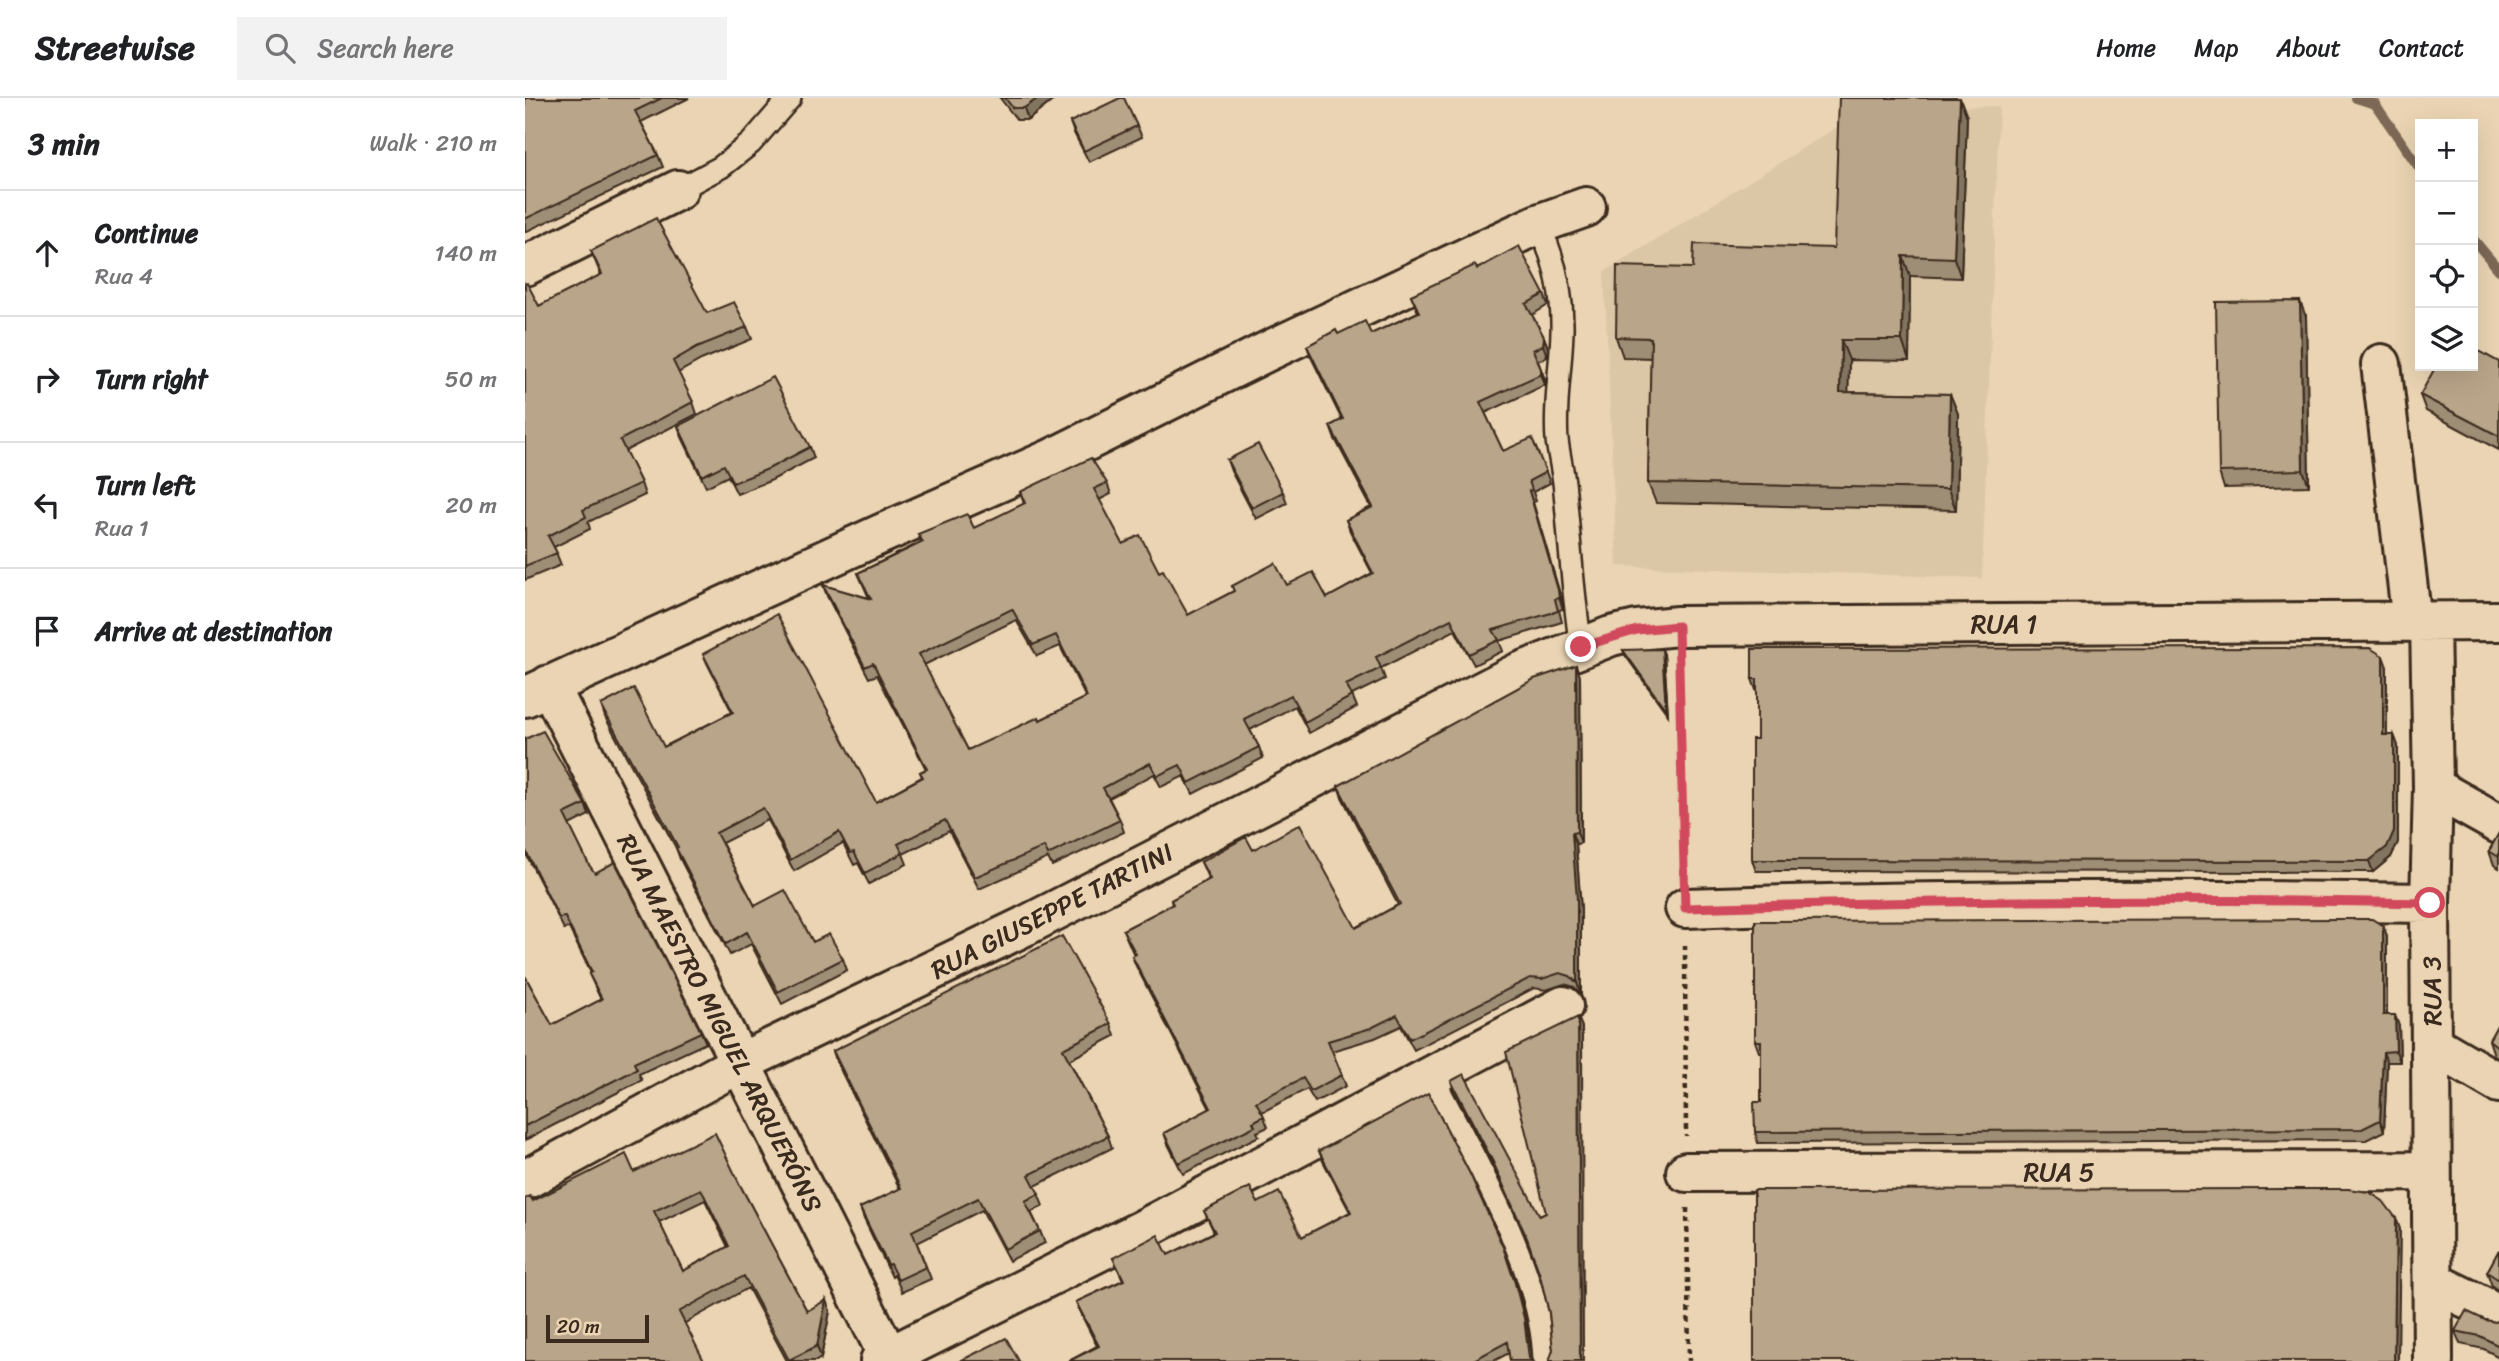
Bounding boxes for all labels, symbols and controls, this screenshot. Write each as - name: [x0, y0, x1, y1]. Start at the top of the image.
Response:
- search box: [237, 17, 727, 80]
- text: Streetwise: [35, 19, 195, 77]
- text: Search here: [317, 25, 454, 71]
- text: Home: [2096, 27, 2156, 69]
- text: Map: [2194, 27, 2238, 69]
- text: About: [2276, 27, 2341, 69]
- text: Contact: [2379, 27, 2464, 69]
- icon: search: [261, 29, 299, 67]
- text: 3 min: [28, 117, 100, 171]
- map controls: [2415, 119, 2478, 371]
- button: +: [2415, 119, 2478, 182]
- text: Walk · 210 m: [370, 123, 497, 164]
- button: −: [2415, 182, 2478, 245]
- text: Continue: [95, 210, 198, 256]
- text: 140 m: [435, 233, 497, 274]
- icon: ahead: [28, 234, 66, 272]
- button: locate: [2415, 245, 2478, 308]
- text: Rua 4: [95, 256, 153, 297]
- button: layers: [2415, 308, 2478, 371]
- text: Turn right: [95, 356, 208, 402]
- text: 50 m: [445, 359, 497, 400]
- icon: right: [28, 360, 66, 398]
- text: Turn left: [95, 462, 195, 508]
- text: 20 m: [446, 485, 497, 526]
- icon: left: [28, 486, 66, 524]
- text: Rua 1: [95, 508, 149, 549]
- street label: RUA 1: [1971, 601, 2037, 647]
- text: Arrive at destination: [95, 608, 332, 654]
- icon: arrive: [28, 612, 66, 650]
- route end: [1565, 631, 1596, 662]
- street label: RUA MAESTRO MIGUEL ARQUERÓNS: [604, 825, 836, 1221]
- street label: RUA GIUSEPPE TARTINI: [922, 830, 1182, 992]
- route start: [2414, 887, 2445, 918]
- street label: RUA 3: [2408, 956, 2456, 1026]
- street label: RUA 5: [2023, 1149, 2095, 1195]
- text: 20 m: [557, 1310, 600, 1343]
- scale bar: [546, 1312, 649, 1344]

